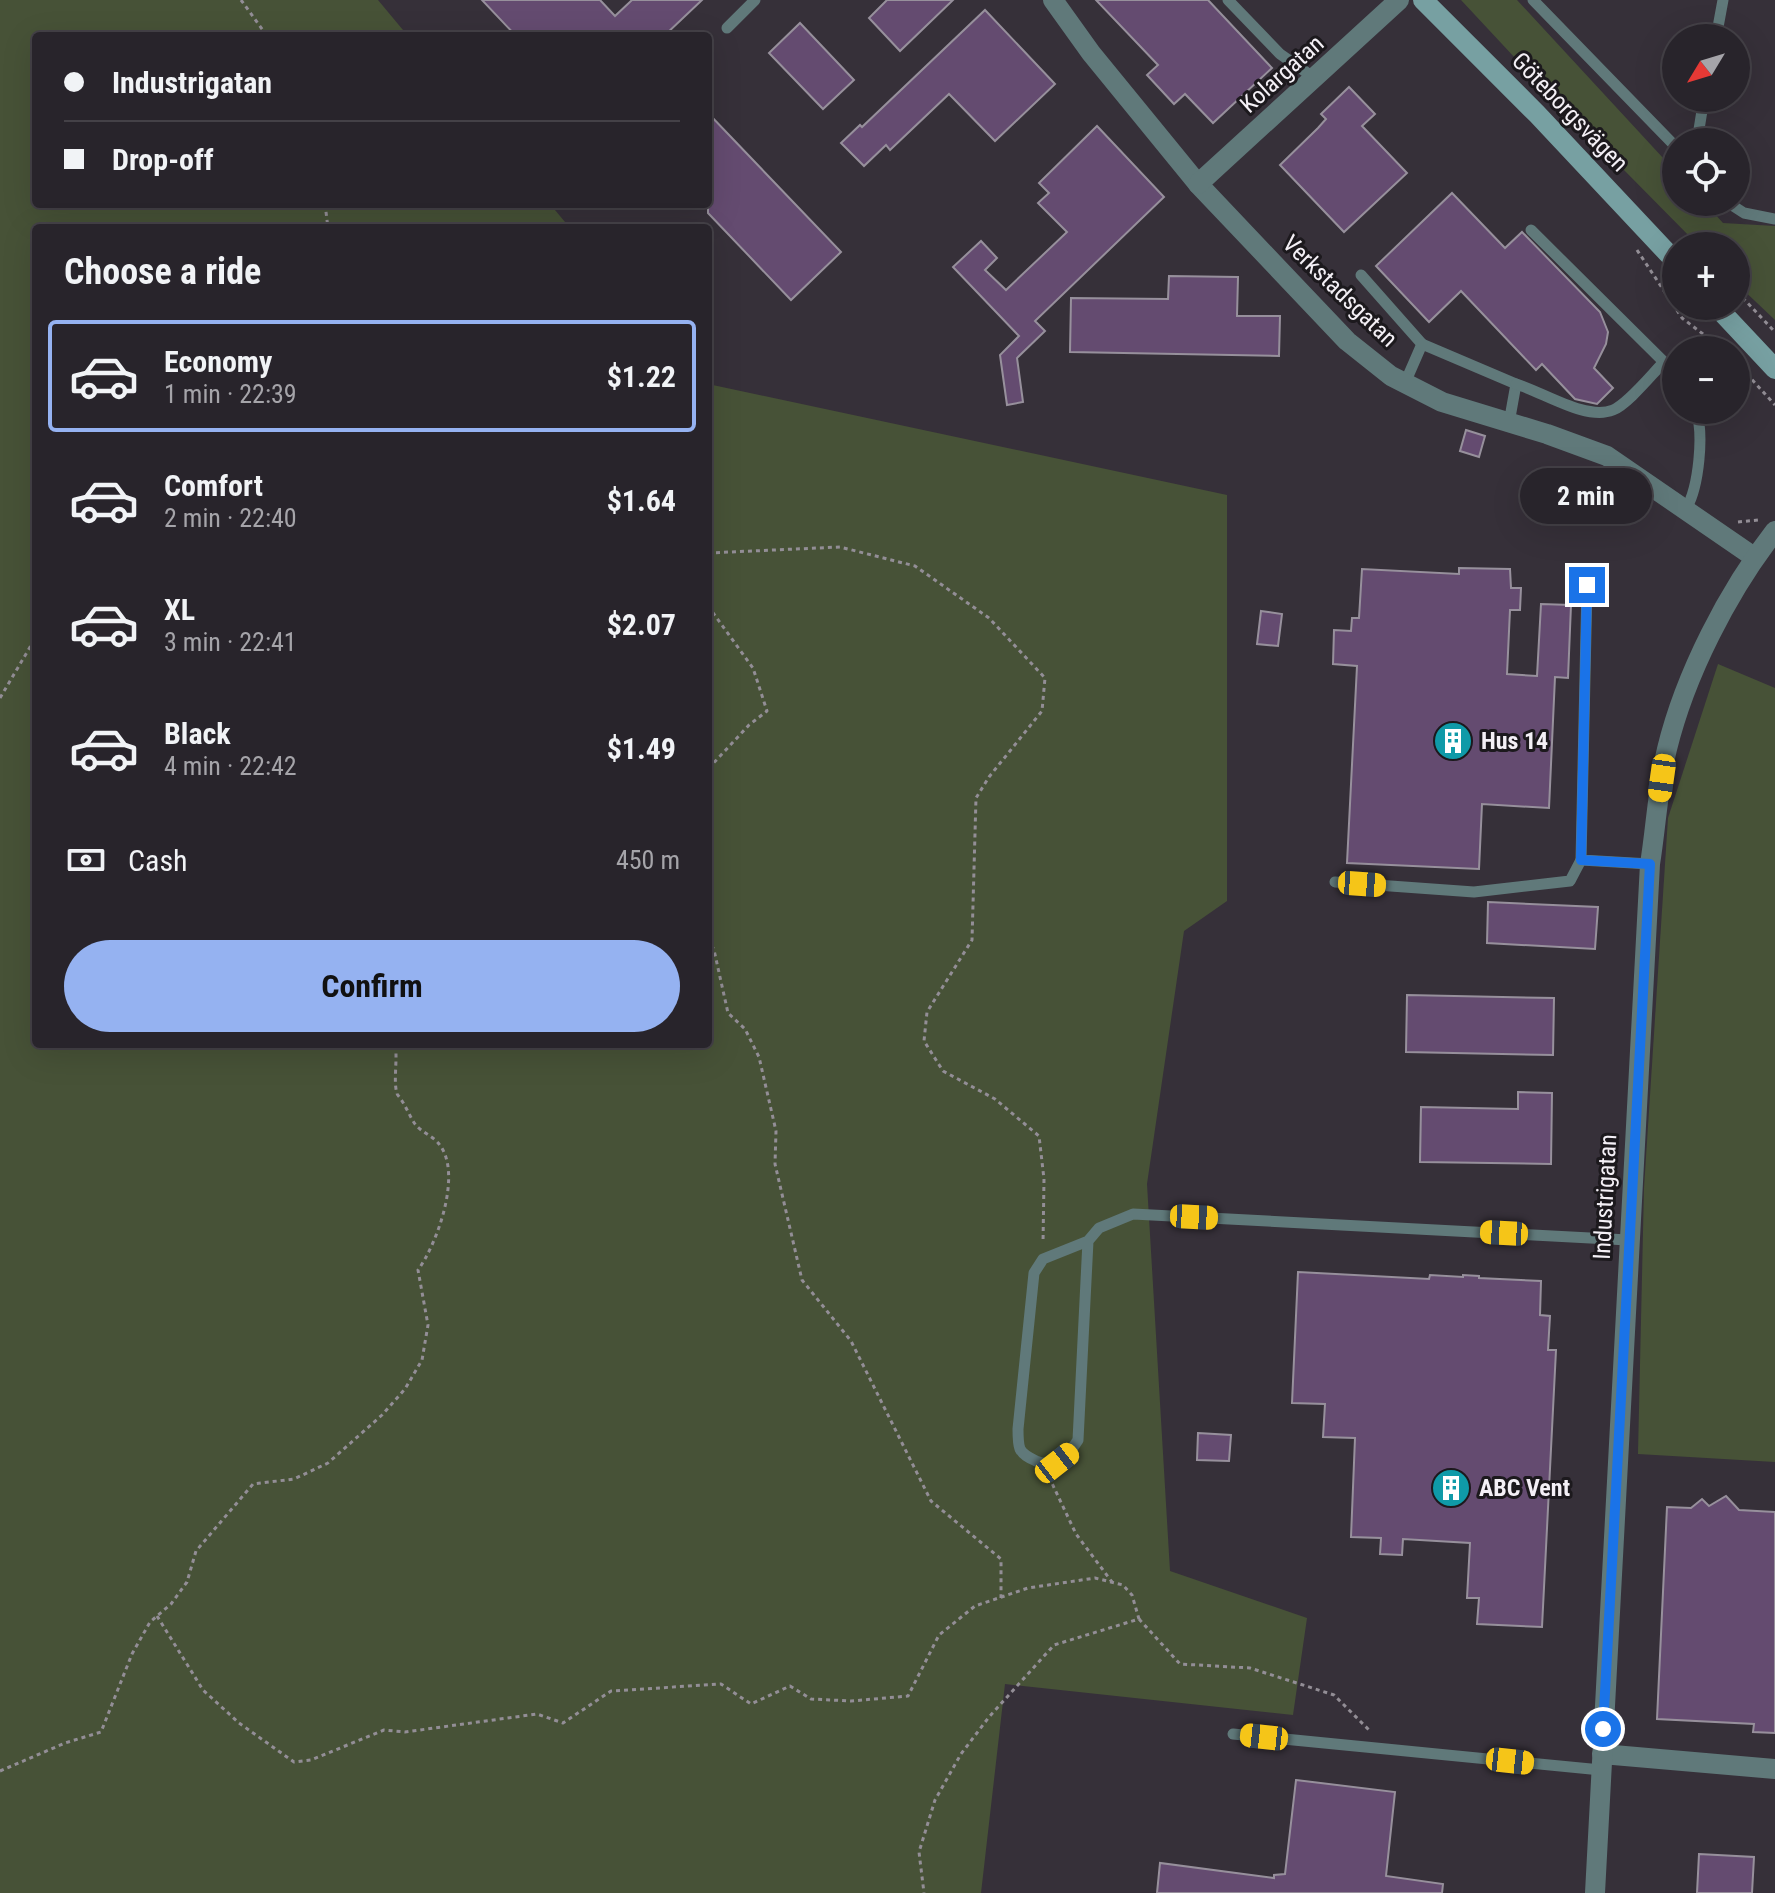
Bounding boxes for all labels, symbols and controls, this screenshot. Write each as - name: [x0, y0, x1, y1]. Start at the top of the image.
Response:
- north arrow: [1662, 24, 1750, 112]
- map controls: [1662, 24, 1750, 424]
- street label: Kolargatan: [1235, 29, 1329, 119]
- street label: Göteborgsvägen: [1506, 47, 1634, 177]
- text: Industrigatan: [112, 65, 272, 100]
- button: locate: [1662, 128, 1750, 216]
- text: Drop-off: [112, 142, 214, 177]
- street label: Verkstadsgatan: [1277, 229, 1403, 353]
- button: +: [1662, 232, 1750, 320]
- text: Choose a ride: [64, 251, 261, 293]
- button: −: [1662, 336, 1750, 424]
- icon: car: [68, 340, 140, 412]
- text: Economy: [164, 344, 272, 379]
- text: $1.22: [607, 359, 676, 394]
- text: 1 min · 22:39: [164, 379, 297, 409]
- icon: car: [68, 464, 140, 536]
- text: Comfort: [164, 468, 263, 503]
- callout: 2 min: [1521, 469, 1653, 525]
- text: 2 min: [1557, 481, 1615, 511]
- text: $1.64: [607, 483, 676, 518]
- text: 2 min · 22:40: [164, 503, 297, 533]
- route end: [1569, 567, 1605, 603]
- icon: car: [68, 588, 140, 660]
- text: XL: [164, 592, 195, 627]
- text: $2.07: [607, 607, 676, 642]
- text: 3 min · 22:41: [164, 627, 297, 657]
- icon: car: [68, 712, 140, 784]
- text: Black: [164, 716, 231, 751]
- building icon: Hus 14: [1432, 720, 1474, 762]
- place label: Hus 14: [1481, 727, 1548, 755]
- text: $1.49: [607, 731, 676, 766]
- text: 4 min · 22:42: [164, 751, 297, 781]
- car: [1647, 753, 1677, 803]
- icon: cash: [64, 838, 108, 882]
- text: Cash: [128, 843, 188, 878]
- text: 450 m: [616, 845, 680, 875]
- car: [1337, 870, 1387, 898]
- button: Confirm: [64, 940, 680, 1032]
- street label: Industrigatan: [1588, 1134, 1622, 1260]
- car: [1169, 1204, 1219, 1230]
- car: [1479, 1220, 1529, 1246]
- car: [1031, 1439, 1083, 1487]
- building icon: ABC Vent: [1430, 1467, 1472, 1509]
- place label: ABC Vent: [1479, 1474, 1570, 1502]
- route start: [1585, 1711, 1621, 1747]
- car: [1239, 1723, 1289, 1751]
- car: [1485, 1747, 1535, 1775]

